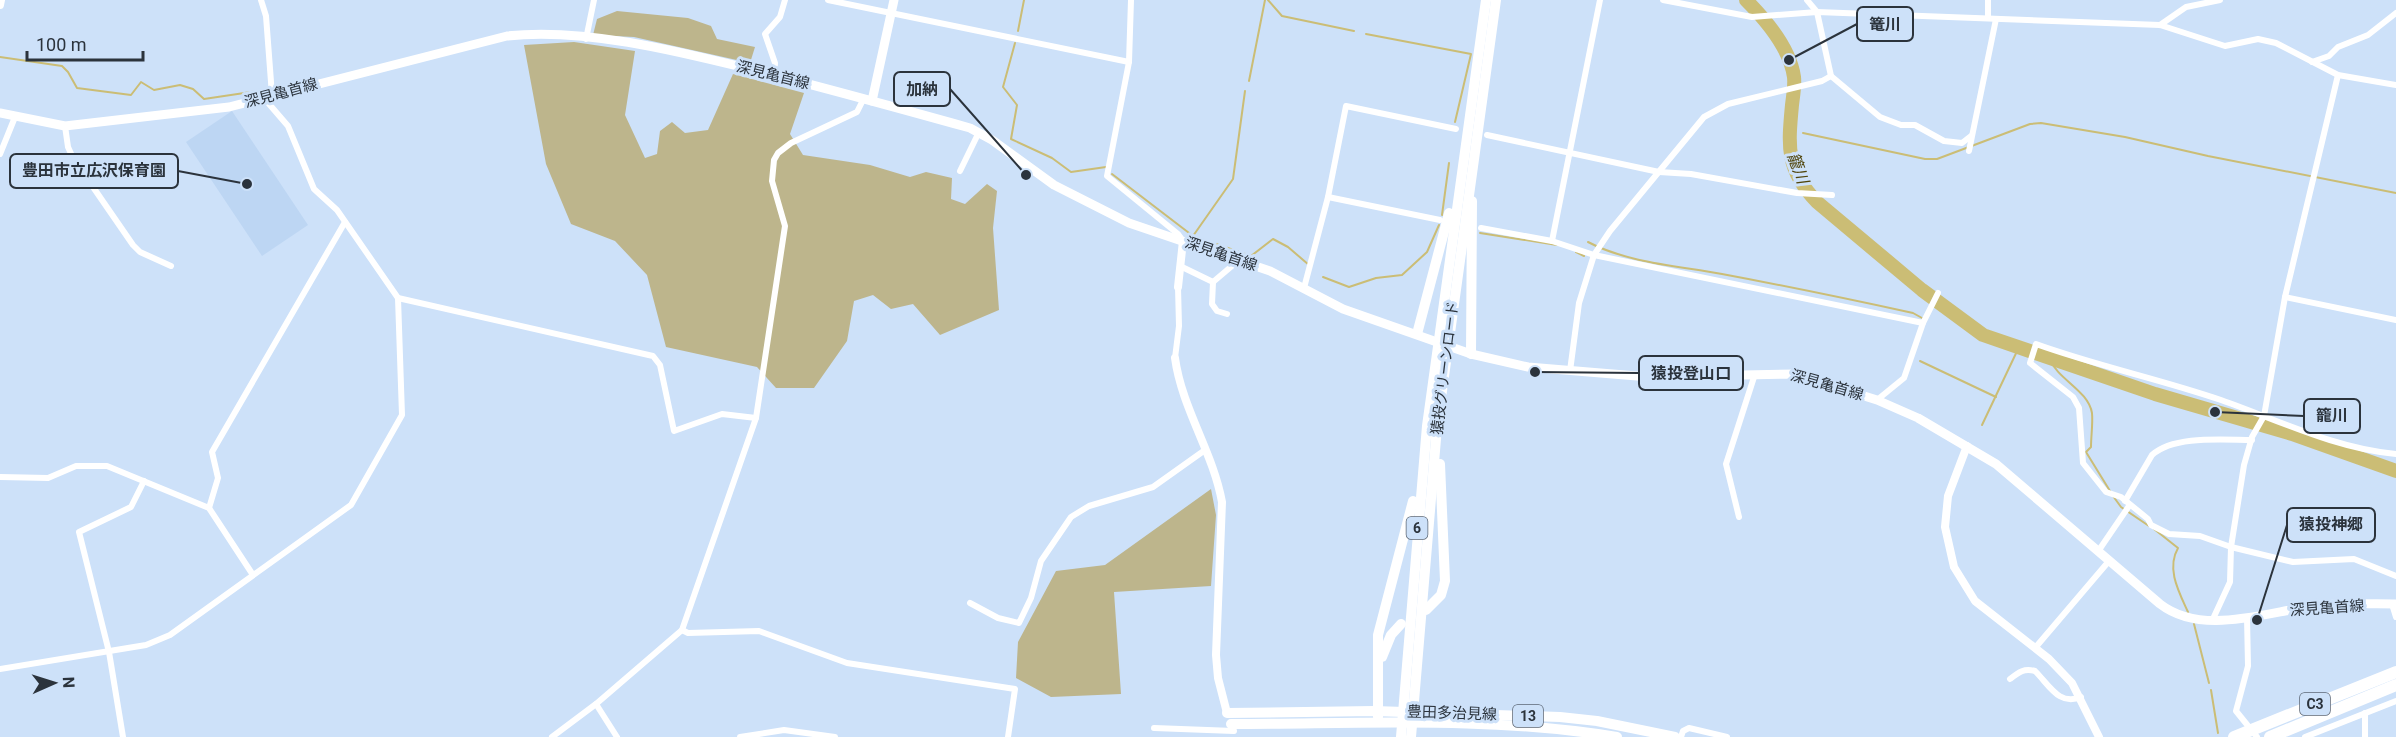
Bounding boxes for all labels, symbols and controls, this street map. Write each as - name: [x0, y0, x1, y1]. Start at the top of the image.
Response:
- callout: 篭川: [1857, 7, 1913, 41]
- text: 篭川: [1869, 15, 1901, 34]
- scale bar: [27, 24, 142, 62]
- text: 100 m: [36, 34, 87, 55]
- street label: 深見亀首線: [734, 57, 812, 93]
- callout: 加納: [894, 72, 950, 106]
- street label: 深見亀首線: [242, 75, 320, 111]
- text: 加納: [906, 80, 938, 99]
- water label: 籠川: [1783, 150, 1813, 188]
- callout: 豊田市立広沢保育園: [10, 154, 178, 188]
- text: 豊田市立広沢保育園: [22, 161, 166, 180]
- street label: 深見亀首線: [1183, 233, 1259, 275]
- street label: 猿投グリーンロード: [1428, 300, 1462, 436]
- callout: 猿投登山口: [1639, 356, 1743, 390]
- text: 猿投登山口: [1651, 364, 1731, 383]
- street label: 深見亀首線: [1788, 366, 1866, 404]
- callout: 籠川: [2304, 399, 2360, 433]
- text: 籠川: [2316, 406, 2348, 425]
- callout: 猿投神郷: [2287, 508, 2375, 542]
- text: 猿投神郷: [2299, 515, 2363, 534]
- road number: 6: [1406, 517, 1428, 539]
- street label: 深見亀首線: [2289, 596, 2365, 620]
- north arrow: [24, 653, 84, 713]
- text: N: [59, 676, 78, 688]
- road number: C3: [2300, 693, 2330, 715]
- street label: 豊田多治見線: [1407, 702, 1497, 724]
- road number: 13: [1513, 705, 1543, 727]

